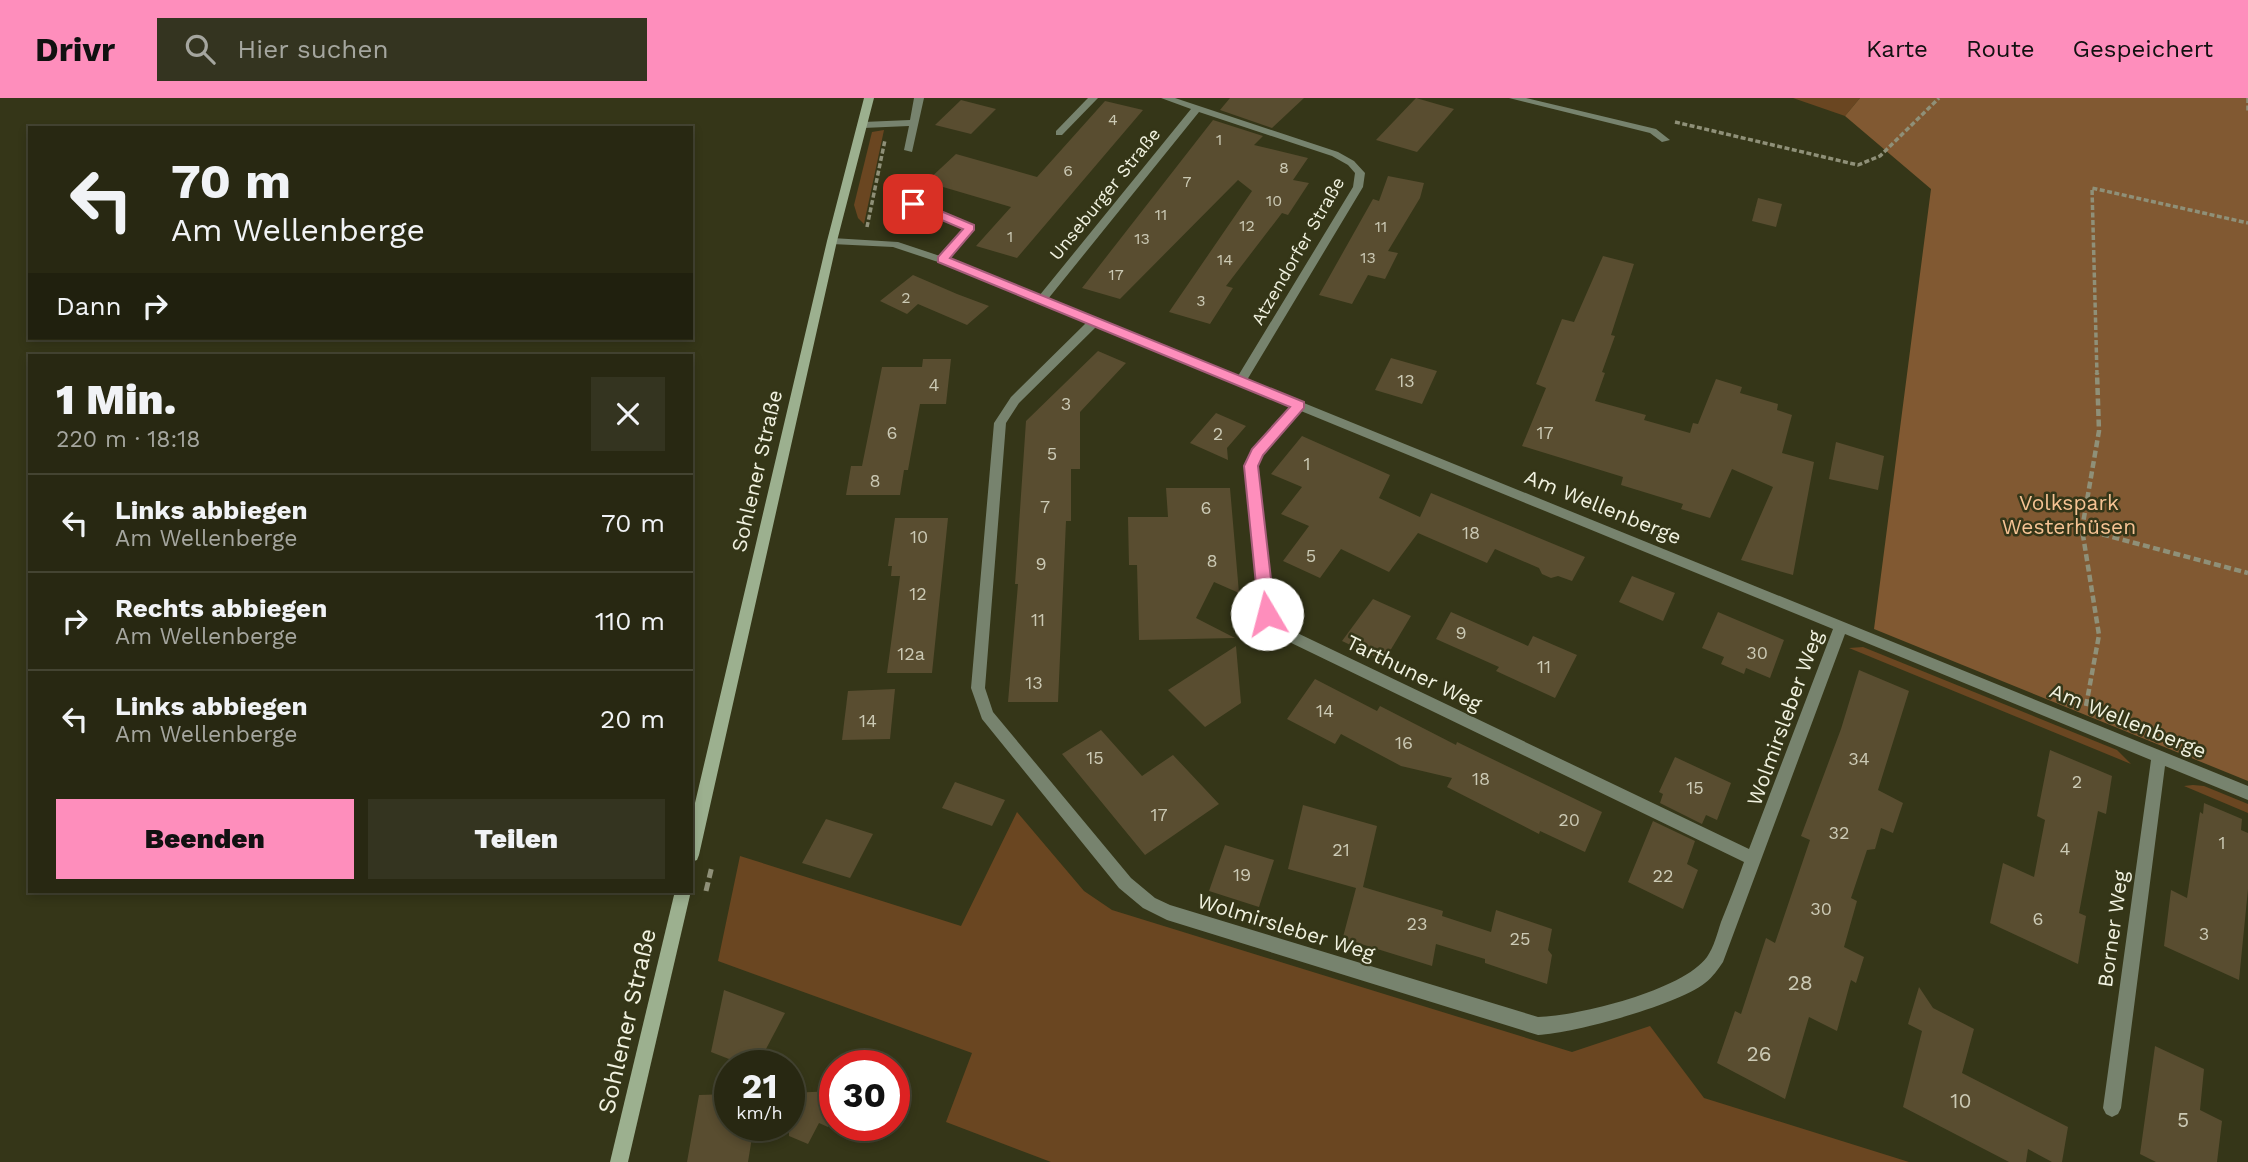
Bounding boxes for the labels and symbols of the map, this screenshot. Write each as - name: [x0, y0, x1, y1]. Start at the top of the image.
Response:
- house number: 4: [1108, 110, 1118, 129]
- street label: Unseburger Straße: [1045, 123, 1164, 264]
- house number: 1: [1216, 130, 1222, 149]
- house number: 8: [1279, 158, 1289, 177]
- house number: 6: [1063, 161, 1073, 180]
- house number: 7: [1183, 172, 1192, 191]
- street label: Atzendorfer Straße: [1247, 173, 1349, 328]
- pin: [883, 174, 943, 234]
- house number: 10: [1266, 191, 1282, 210]
- house number: 11: [1155, 205, 1167, 224]
- house number: 12: [1239, 216, 1255, 235]
- house number: 11: [1375, 217, 1387, 236]
- house number: 1: [1007, 227, 1013, 246]
- house number: 13: [1134, 229, 1150, 248]
- house number: 13: [1360, 248, 1376, 267]
- house number: 14: [1217, 250, 1233, 269]
- house number: 17: [1108, 265, 1124, 284]
- house number: 2: [901, 288, 911, 307]
- house number: 3: [1196, 291, 1206, 310]
- house number: 13: [1397, 370, 1415, 391]
- house number: 4: [929, 374, 940, 395]
- street label: Sohlener Straße: [726, 387, 787, 554]
- house number: 3: [1061, 393, 1071, 414]
- house number: 6: [887, 422, 897, 443]
- house number: 17: [1536, 422, 1554, 443]
- house number: 2: [1213, 423, 1223, 444]
- house number: 5: [1047, 443, 1057, 464]
- house number: 1: [1303, 453, 1311, 474]
- street label: Am Wellenberge: [1521, 464, 1685, 549]
- house number: 8: [869, 470, 881, 491]
- park label: Volkspark Westerhüsen: [2002, 490, 2136, 539]
- house number: 7: [1040, 496, 1050, 517]
- house number: 6: [1201, 497, 1211, 518]
- house number: 18: [1462, 522, 1480, 543]
- house number: 10: [910, 526, 928, 547]
- house number: 5: [1306, 545, 1316, 566]
- house number: 8: [1206, 550, 1218, 571]
- house number: 9: [1035, 553, 1047, 574]
- position arrow: [1230, 577, 1304, 651]
- house number: 12: [909, 583, 927, 604]
- house number: 11: [1031, 609, 1045, 630]
- house number: 9: [1455, 622, 1467, 643]
- street label: Wolmirsleber Weg: [1741, 626, 1828, 809]
- street label: Tarthuner Weg: [1342, 629, 1487, 717]
- house number: 30: [1746, 642, 1768, 663]
- house number: 12a: [897, 643, 925, 664]
- house number: 11: [1537, 656, 1551, 677]
- house number: 13: [1025, 672, 1043, 693]
- street label: Am Wellenberge: [2046, 678, 2210, 763]
- house number: 14: [1316, 700, 1334, 721]
- house number: 14: [859, 710, 877, 731]
- house number: 16: [1395, 732, 1413, 753]
- house number: 15: [1086, 747, 1104, 768]
- house number: 34: [1848, 748, 1870, 769]
- house number: 18: [1472, 768, 1490, 789]
- house number: 2: [2072, 771, 2082, 792]
- house number: 15: [1686, 777, 1704, 798]
- house number: 17: [1150, 804, 1168, 825]
- house number: 20: [1558, 809, 1580, 830]
- house number: 32: [1829, 822, 1850, 843]
- house number: 1: [2218, 832, 2226, 853]
- house number: 4: [2060, 838, 2071, 859]
- house number: 21: [1332, 839, 1350, 860]
- house number: 19: [1233, 864, 1251, 885]
- house number: 22: [1653, 865, 1674, 886]
- street label: Borner Weg: [2092, 868, 2133, 989]
- street label: Wolmirsleber Weg: [1194, 888, 1379, 966]
- house number: 30: [1810, 898, 1832, 919]
- house number: 6: [2033, 908, 2043, 929]
- house number: 23: [1407, 913, 1428, 934]
- house number: 3: [2199, 923, 2209, 944]
- street label: Sohlener Straße: [592, 926, 662, 1116]
- house number: 25: [1510, 928, 1530, 949]
- house number: 28: [1787, 970, 1813, 995]
- house number: 26: [1746, 1041, 1772, 1066]
- speed limit sign: 30: [819, 1050, 910, 1141]
- house number: 10: [1950, 1088, 1972, 1113]
- house number: 5: [2177, 1107, 2189, 1132]

